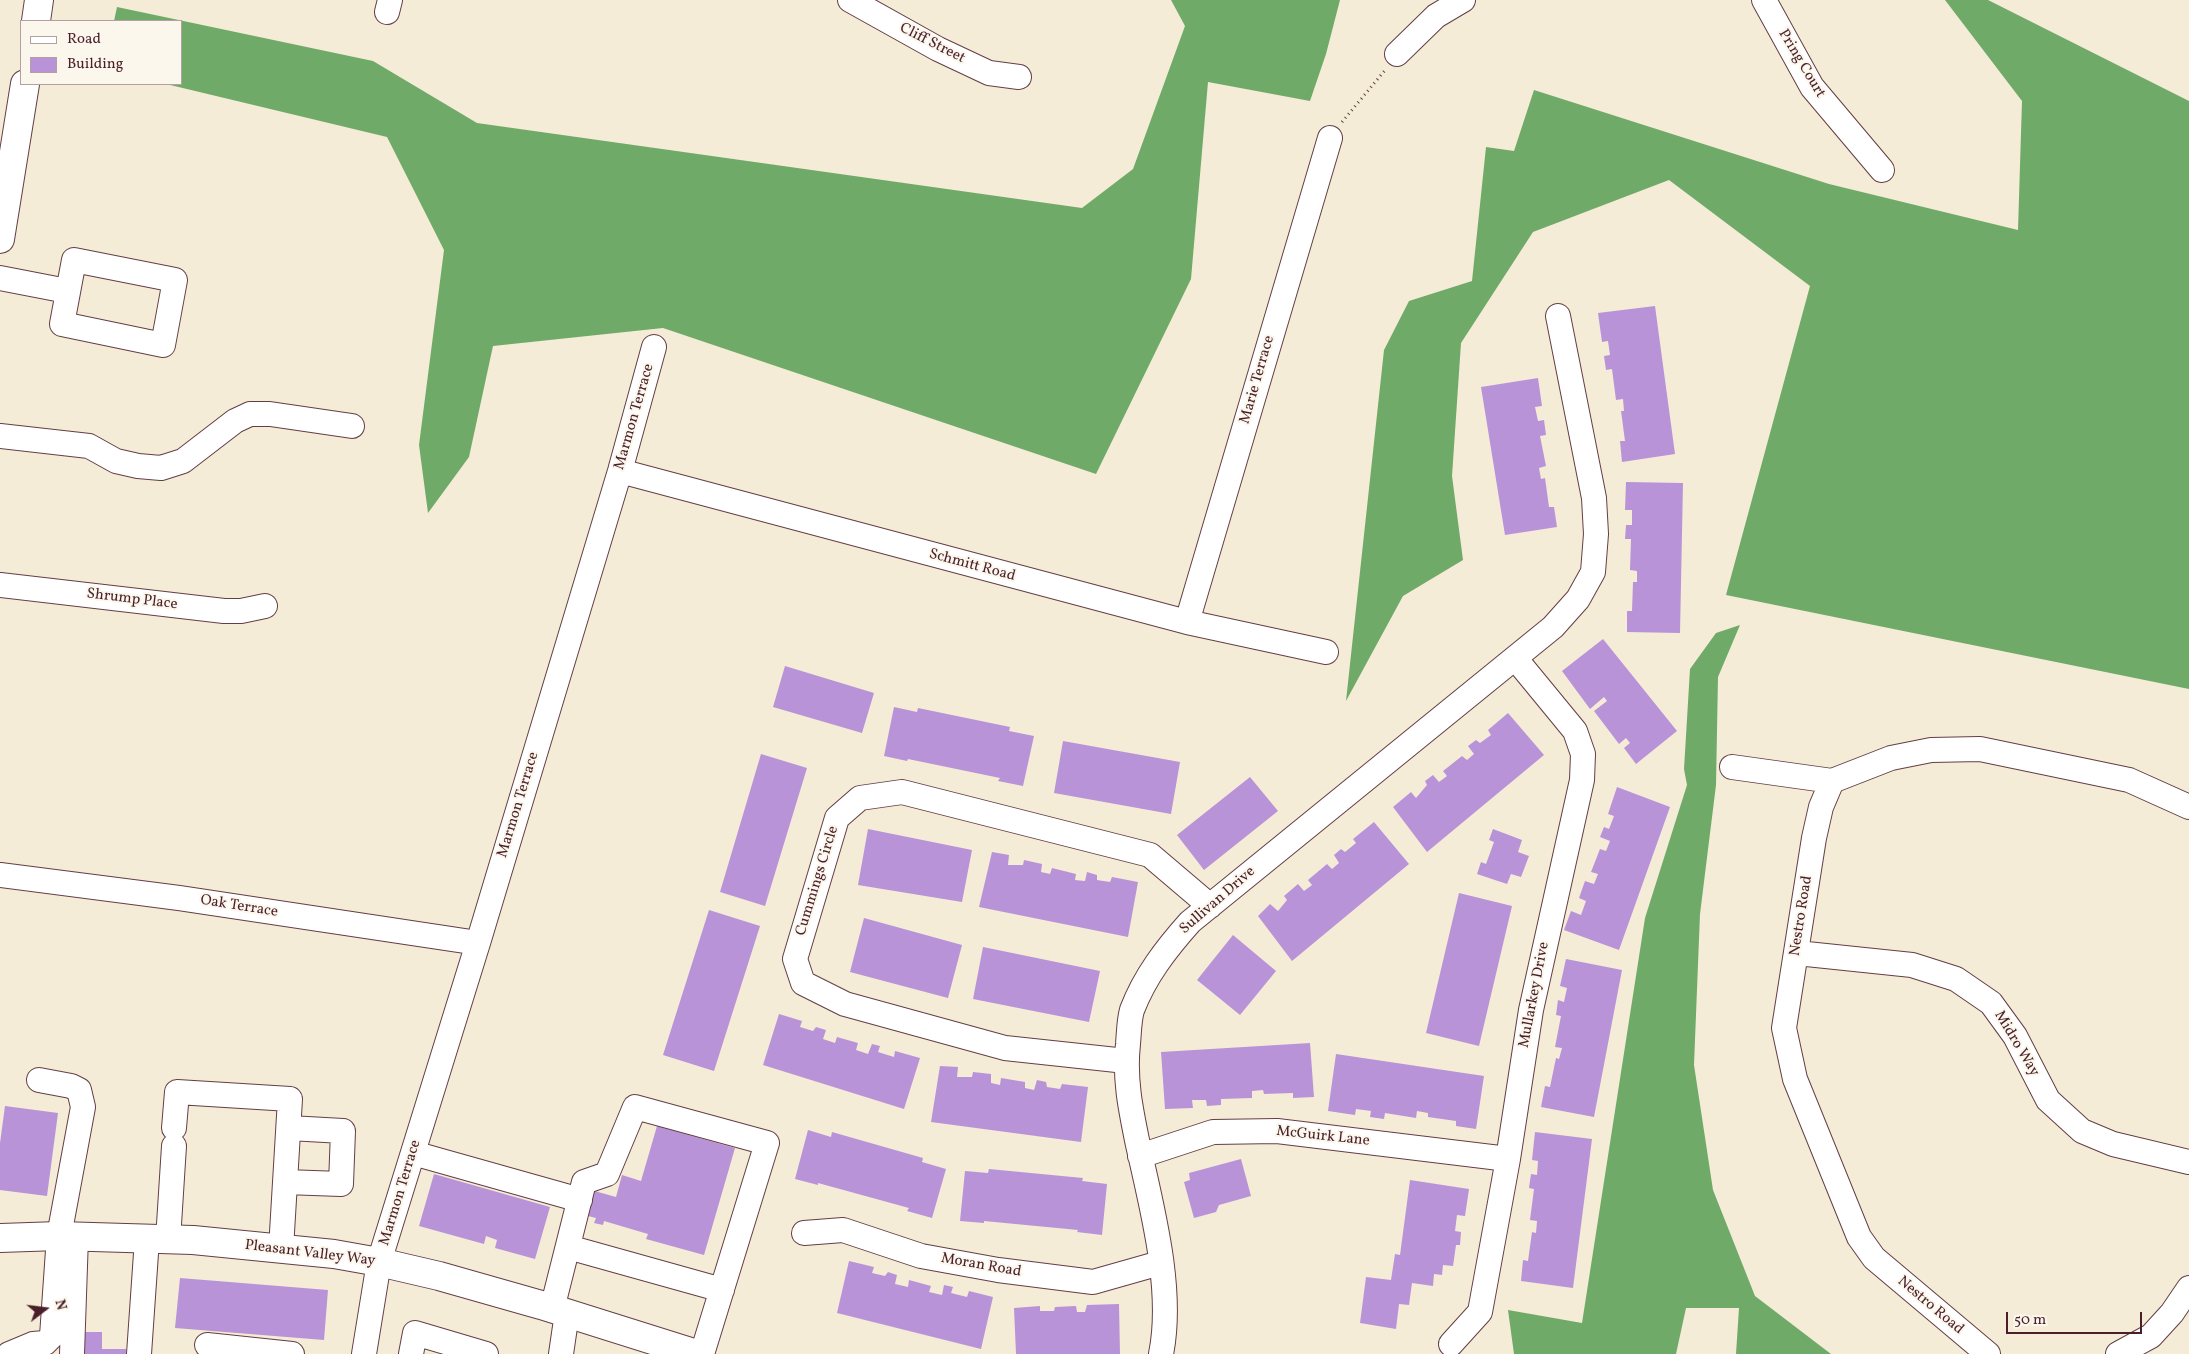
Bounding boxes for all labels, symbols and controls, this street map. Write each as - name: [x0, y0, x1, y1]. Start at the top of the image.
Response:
- legend: [20, 20, 182, 85]
- street label: Cliff Street: [896, 20, 968, 68]
- street label: Pring Court: [1773, 26, 1829, 102]
- text: Road: [67, 29, 101, 50]
- text: Building: [67, 54, 123, 75]
- street label: Marie Terrace: [1237, 334, 1279, 426]
- street label: Marmon Terrace: [611, 362, 659, 472]
- street label: Schmitt Road: [927, 546, 1017, 586]
- street label: Shrump Place: [86, 586, 178, 614]
- street label: Marmon Terrace: [494, 750, 544, 860]
- street label: Cummings Circle: [793, 824, 843, 938]
- street label: Sullivan Drive: [1177, 863, 1259, 939]
- street label: Nestro Road: [1787, 875, 1817, 957]
- street label: Oak Terrace: [199, 892, 279, 922]
- street label: Mullarkey Drive: [1516, 941, 1554, 1049]
- street label: Midro Way: [1989, 1008, 2043, 1080]
- street label: McGuirk Lane: [1275, 1123, 1371, 1151]
- street label: Marmon Terrace: [376, 1138, 426, 1248]
- street label: Pleasant Valley Way: [244, 1237, 376, 1271]
- street label: Moran Road: [939, 1250, 1023, 1282]
- street label: Nestro Road: [1893, 1273, 1967, 1339]
- north arrow: [20, 1284, 70, 1334]
- text: N: [49, 1298, 70, 1312]
- scale bar: [2009, 1302, 2145, 1334]
- text: 50 m: [2014, 1310, 2046, 1331]

